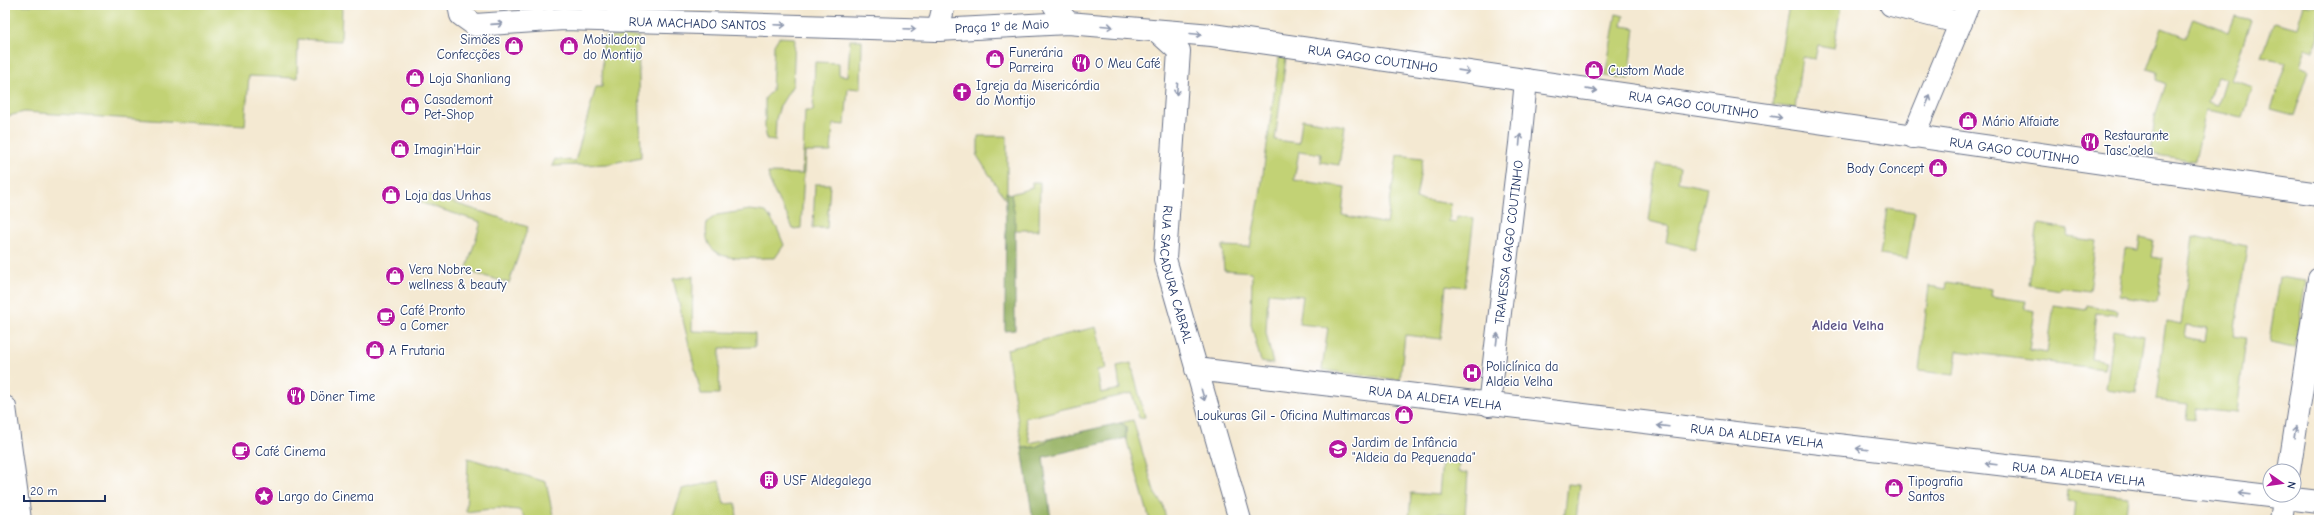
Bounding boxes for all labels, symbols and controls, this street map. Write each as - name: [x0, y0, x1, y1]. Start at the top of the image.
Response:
- street label: RUA MACHADO SANTOS: [628, 13, 766, 32]
- street label: Praça 1º de Maio: [954, 16, 1050, 36]
- one-way arrow: [490, 20, 503, 27]
- one-way arrow: [773, 22, 786, 29]
- one-way arrow: [1100, 23, 1113, 30]
- one-way arrow: [903, 25, 916, 33]
- one-way arrow: [1189, 30, 1202, 37]
- place label: Simões Confecções: [437, 32, 500, 62]
- place label: Mobiladora do Montijo: [583, 32, 646, 62]
- shop icon: Simões Confecções: [503, 35, 525, 57]
- shop icon: Mobiladora do Montijo: [558, 35, 580, 57]
- street label: RUA GAGO COUTINHO: [1307, 41, 1439, 75]
- place label: Funerária Parreira: [1009, 45, 1063, 75]
- shop icon: Funerária Parreira: [984, 48, 1006, 70]
- restaurant icon: O Meu Café: [1070, 52, 1092, 74]
- place label: O Meu Café: [1095, 56, 1161, 71]
- shop icon: Custom Made: [1583, 59, 1605, 81]
- place label: Custom Made: [1608, 63, 1685, 78]
- shop icon: Loja Shanliang: [404, 67, 426, 89]
- one-way arrow: [1457, 67, 1470, 75]
- place label: Loja Shanliang: [429, 71, 511, 86]
- place label: Igreja da Misericórdia do Montijo: [976, 78, 1100, 108]
- church icon: Igreja da Misericórdia do Montijo: [951, 81, 973, 103]
- one-way arrow: [1174, 82, 1181, 95]
- one-way arrow: [1585, 86, 1598, 94]
- street label: RUA GAGO COUTINHO: [1628, 87, 1759, 121]
- place label: Casademont Pet-Shop: [424, 92, 494, 122]
- shop icon: Casademont Pet-Shop: [399, 95, 421, 117]
- one-way arrow: [1925, 95, 1933, 107]
- shop icon: Mário Alfaiate: [1957, 110, 1979, 132]
- one-way arrow: [1769, 113, 1782, 121]
- place label: Mário Alfaiate: [1982, 114, 2059, 129]
- place label: Restaurante Tasc'oela: [2104, 128, 2169, 158]
- restaurant icon: Restaurante Tasc'oela: [2079, 131, 2101, 153]
- one-way arrow: [1517, 134, 1524, 147]
- street label: RUA GAGO COUTINHO: [1949, 134, 2080, 167]
- shop icon: Imagin'Hair: [389, 138, 411, 160]
- place label: Imagin'Hair: [414, 142, 481, 157]
- shop icon: Body Concept: [1927, 157, 1949, 179]
- street label: TRAVESSA GAGO COUTINHO: [1491, 159, 1526, 325]
- place label: Body Concept: [1847, 161, 1925, 176]
- shop icon: Loja das Unhas: [380, 184, 402, 206]
- place label: Loja das Unhas: [405, 188, 491, 203]
- street label: RUA SACADURA CABRAL: [1157, 205, 1196, 345]
- place label: Vera Nobre - wellness & beauty: [409, 262, 507, 292]
- shop icon: Vera Nobre - wellness & beauty: [384, 265, 406, 287]
- place label: Café Pronto a Comer: [400, 303, 465, 333]
- cafe icon: Café Pronto a Comer: [375, 306, 397, 328]
- district label: Aldeia Velha: [1812, 317, 1884, 334]
- one-way arrow: [1493, 333, 1501, 346]
- shop icon: A Frutaria: [364, 339, 386, 361]
- place label: A Frutaria: [389, 343, 445, 358]
- place label: Policlínica da Aldeia Velha: [1486, 359, 1559, 389]
- hospital icon: Policlínica da Aldeia Velha: [1461, 362, 1483, 384]
- street label: RUA DA ALDEIA VELHA: [1368, 382, 1503, 413]
- restaurant icon: Döner Time: [285, 385, 307, 407]
- one-way arrow: [1200, 388, 1207, 401]
- place label: Döner Time: [310, 389, 376, 404]
- shop icon: Loukuras Gil - Oficina Multimarcas: [1393, 404, 1415, 426]
- place label: Loukuras Gil - Oficina Multimarcas: [1197, 408, 1390, 423]
- street label: RUA DA ALDEIA VELHA: [1690, 420, 1825, 451]
- one-way arrow: [1657, 422, 1670, 429]
- one-way arrow: [2291, 426, 2299, 439]
- place label: Jardim de Infância "Aldeia da Pequenada": [1352, 435, 1476, 465]
- school or university icon: Jardim de Infância "Aldeia da Pequenada": [1327, 438, 1349, 460]
- cafe icon: Café Cinema: [230, 440, 252, 462]
- place label: Café Cinema: [255, 444, 326, 459]
- one-way arrow: [1856, 445, 1869, 453]
- street label: RUA DA ALDEIA VELHA: [2011, 458, 2147, 489]
- one-way arrow: [1985, 460, 1998, 468]
- north arrow: [2262, 463, 2302, 503]
- building icon: USF Aldegalega: [758, 469, 780, 491]
- place label: USF Aldegalega: [783, 473, 871, 488]
- place label: Tipografia Santos: [1908, 474, 1963, 504]
- scale bar: [24, 477, 105, 503]
- shop icon: Tipografia Santos: [1883, 477, 1905, 499]
- text: N: [2284, 480, 2298, 490]
- text: 20 m: [30, 484, 58, 498]
- place icon: Largo do Cinema: [253, 485, 275, 507]
- place label: Largo do Cinema: [278, 489, 374, 504]
- one-way arrow: [2239, 490, 2252, 498]

